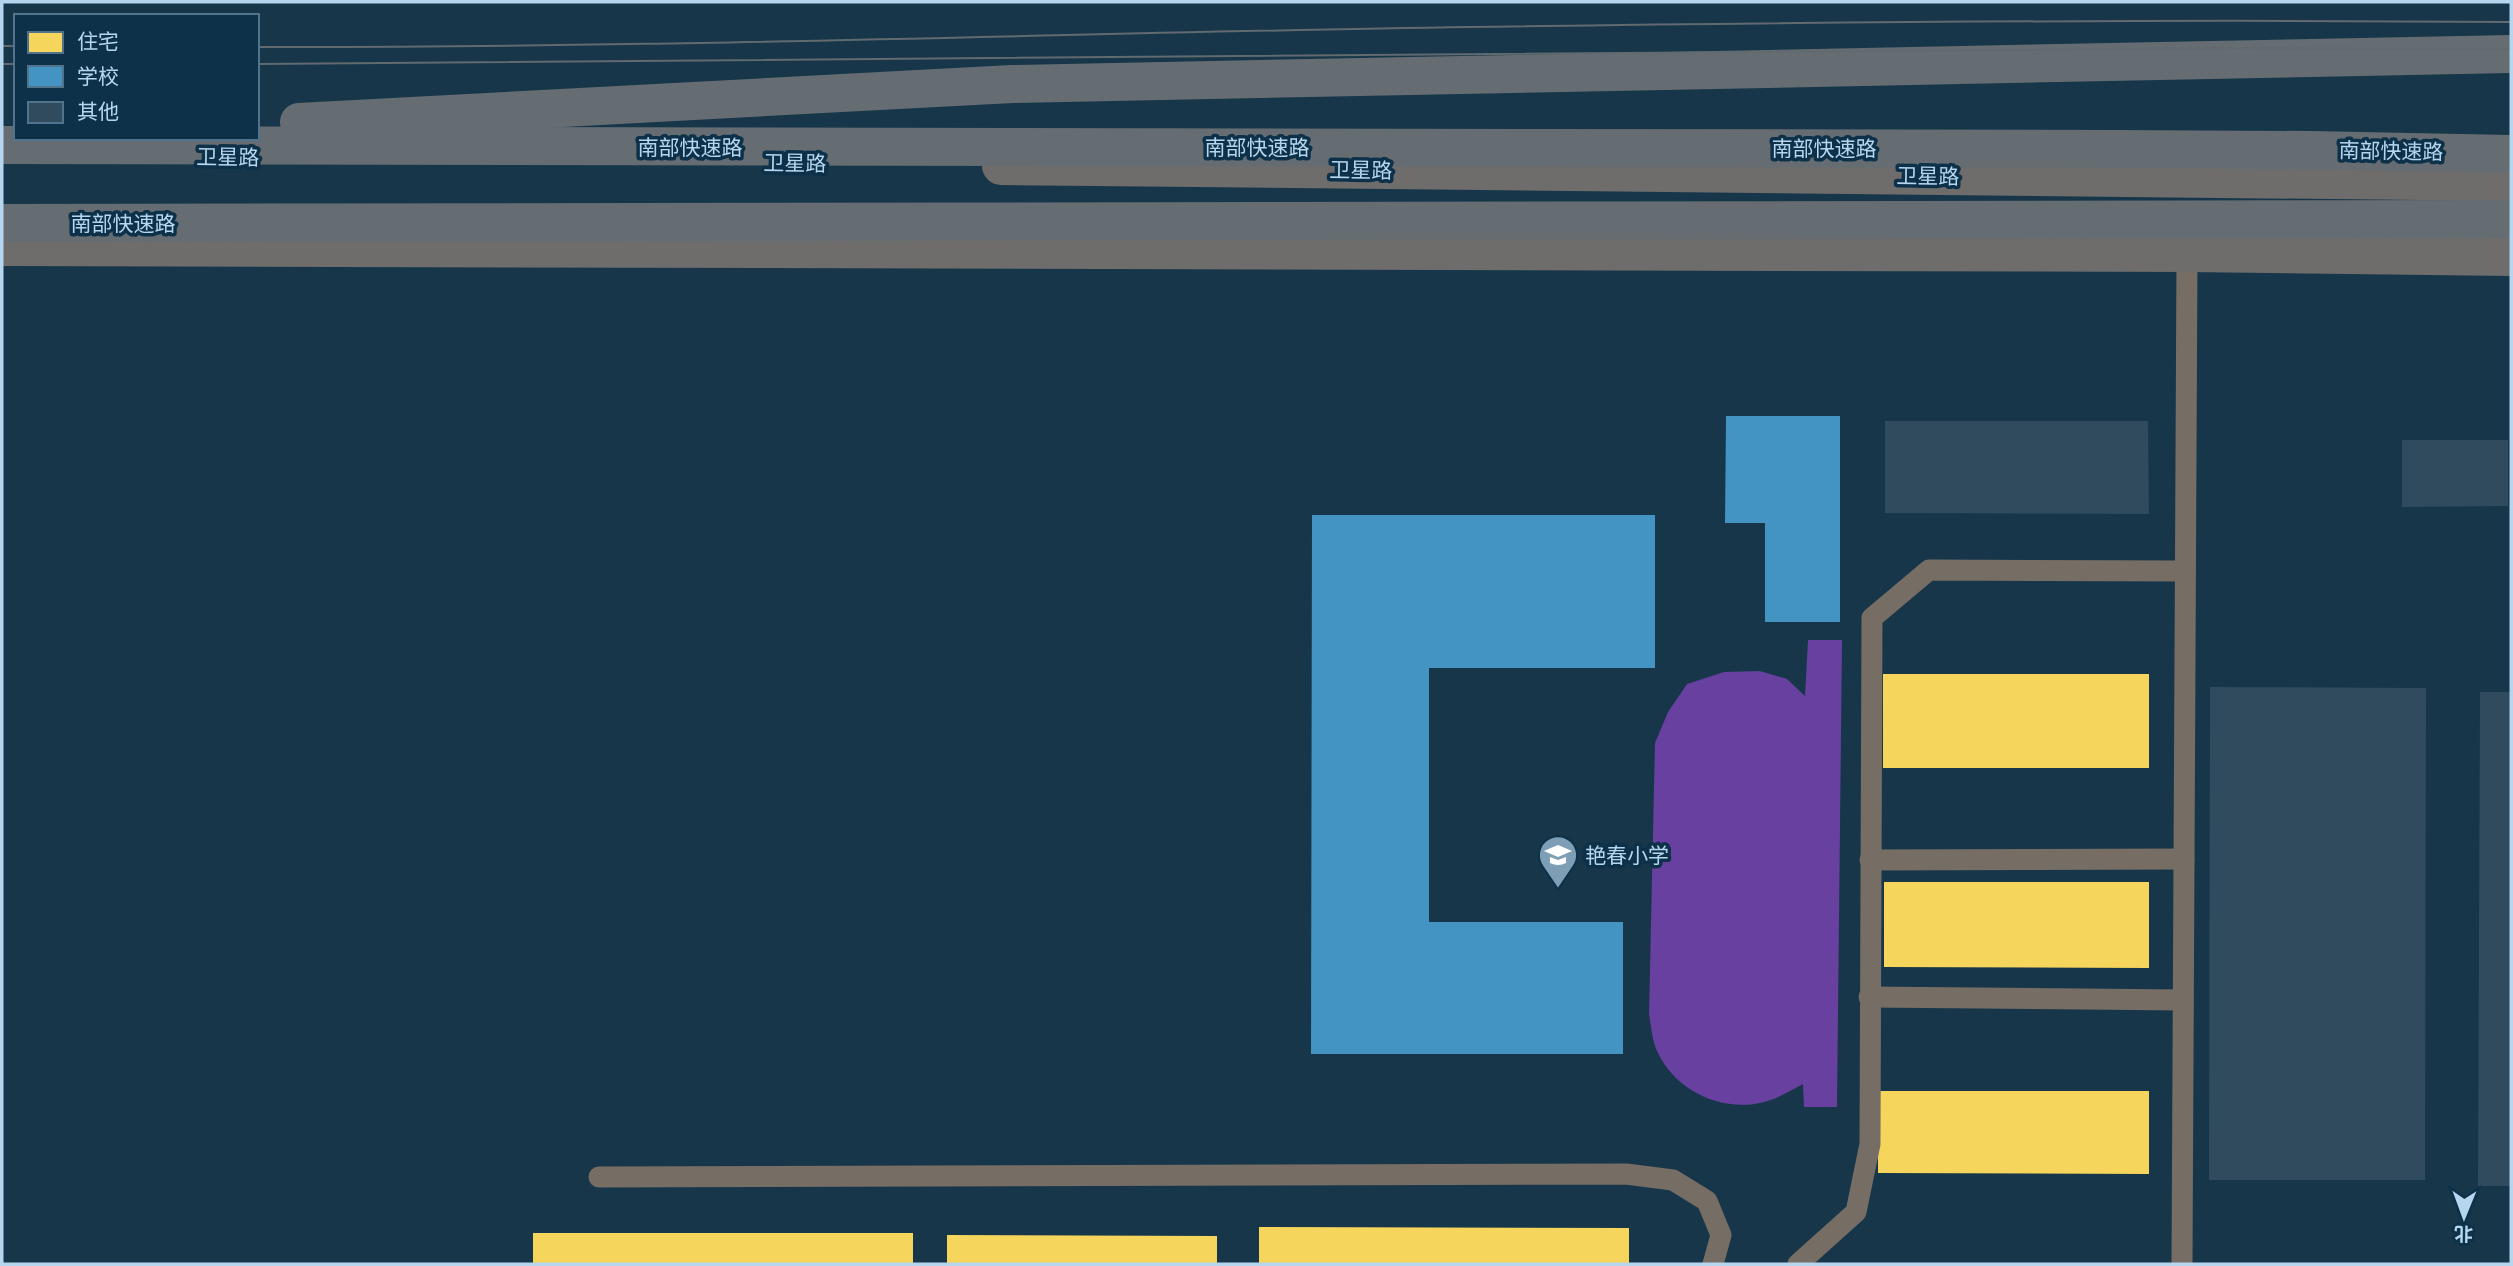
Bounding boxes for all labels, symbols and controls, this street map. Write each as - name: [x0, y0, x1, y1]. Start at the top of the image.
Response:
- legend: [14, 14, 259, 140]
- text: 住宅: [77, 28, 119, 55]
- text: 学校: [77, 63, 119, 90]
- text: 其他: [77, 98, 119, 125]
- street label: 南部快速路: [638, 134, 743, 161]
- street label: 南部快速路: [1205, 134, 1310, 161]
- street label: 南部快速路: [1772, 135, 1877, 162]
- street label: 南部快速路: [2338, 137, 2444, 165]
- street label: 卫星路: [196, 143, 260, 171]
- street label: 卫星路: [763, 149, 827, 177]
- street label: 卫星路: [1329, 156, 1393, 184]
- street label: 卫星路: [1896, 162, 1960, 190]
- street label: 南部快速路: [71, 210, 176, 237]
- school or university icon: 艳春小学: [1537, 834, 1579, 889]
- place label: 艳春小学: [1585, 842, 1669, 869]
- north arrow: [2429, 1182, 2499, 1252]
- text: 北: [2454, 1221, 2473, 1246]

